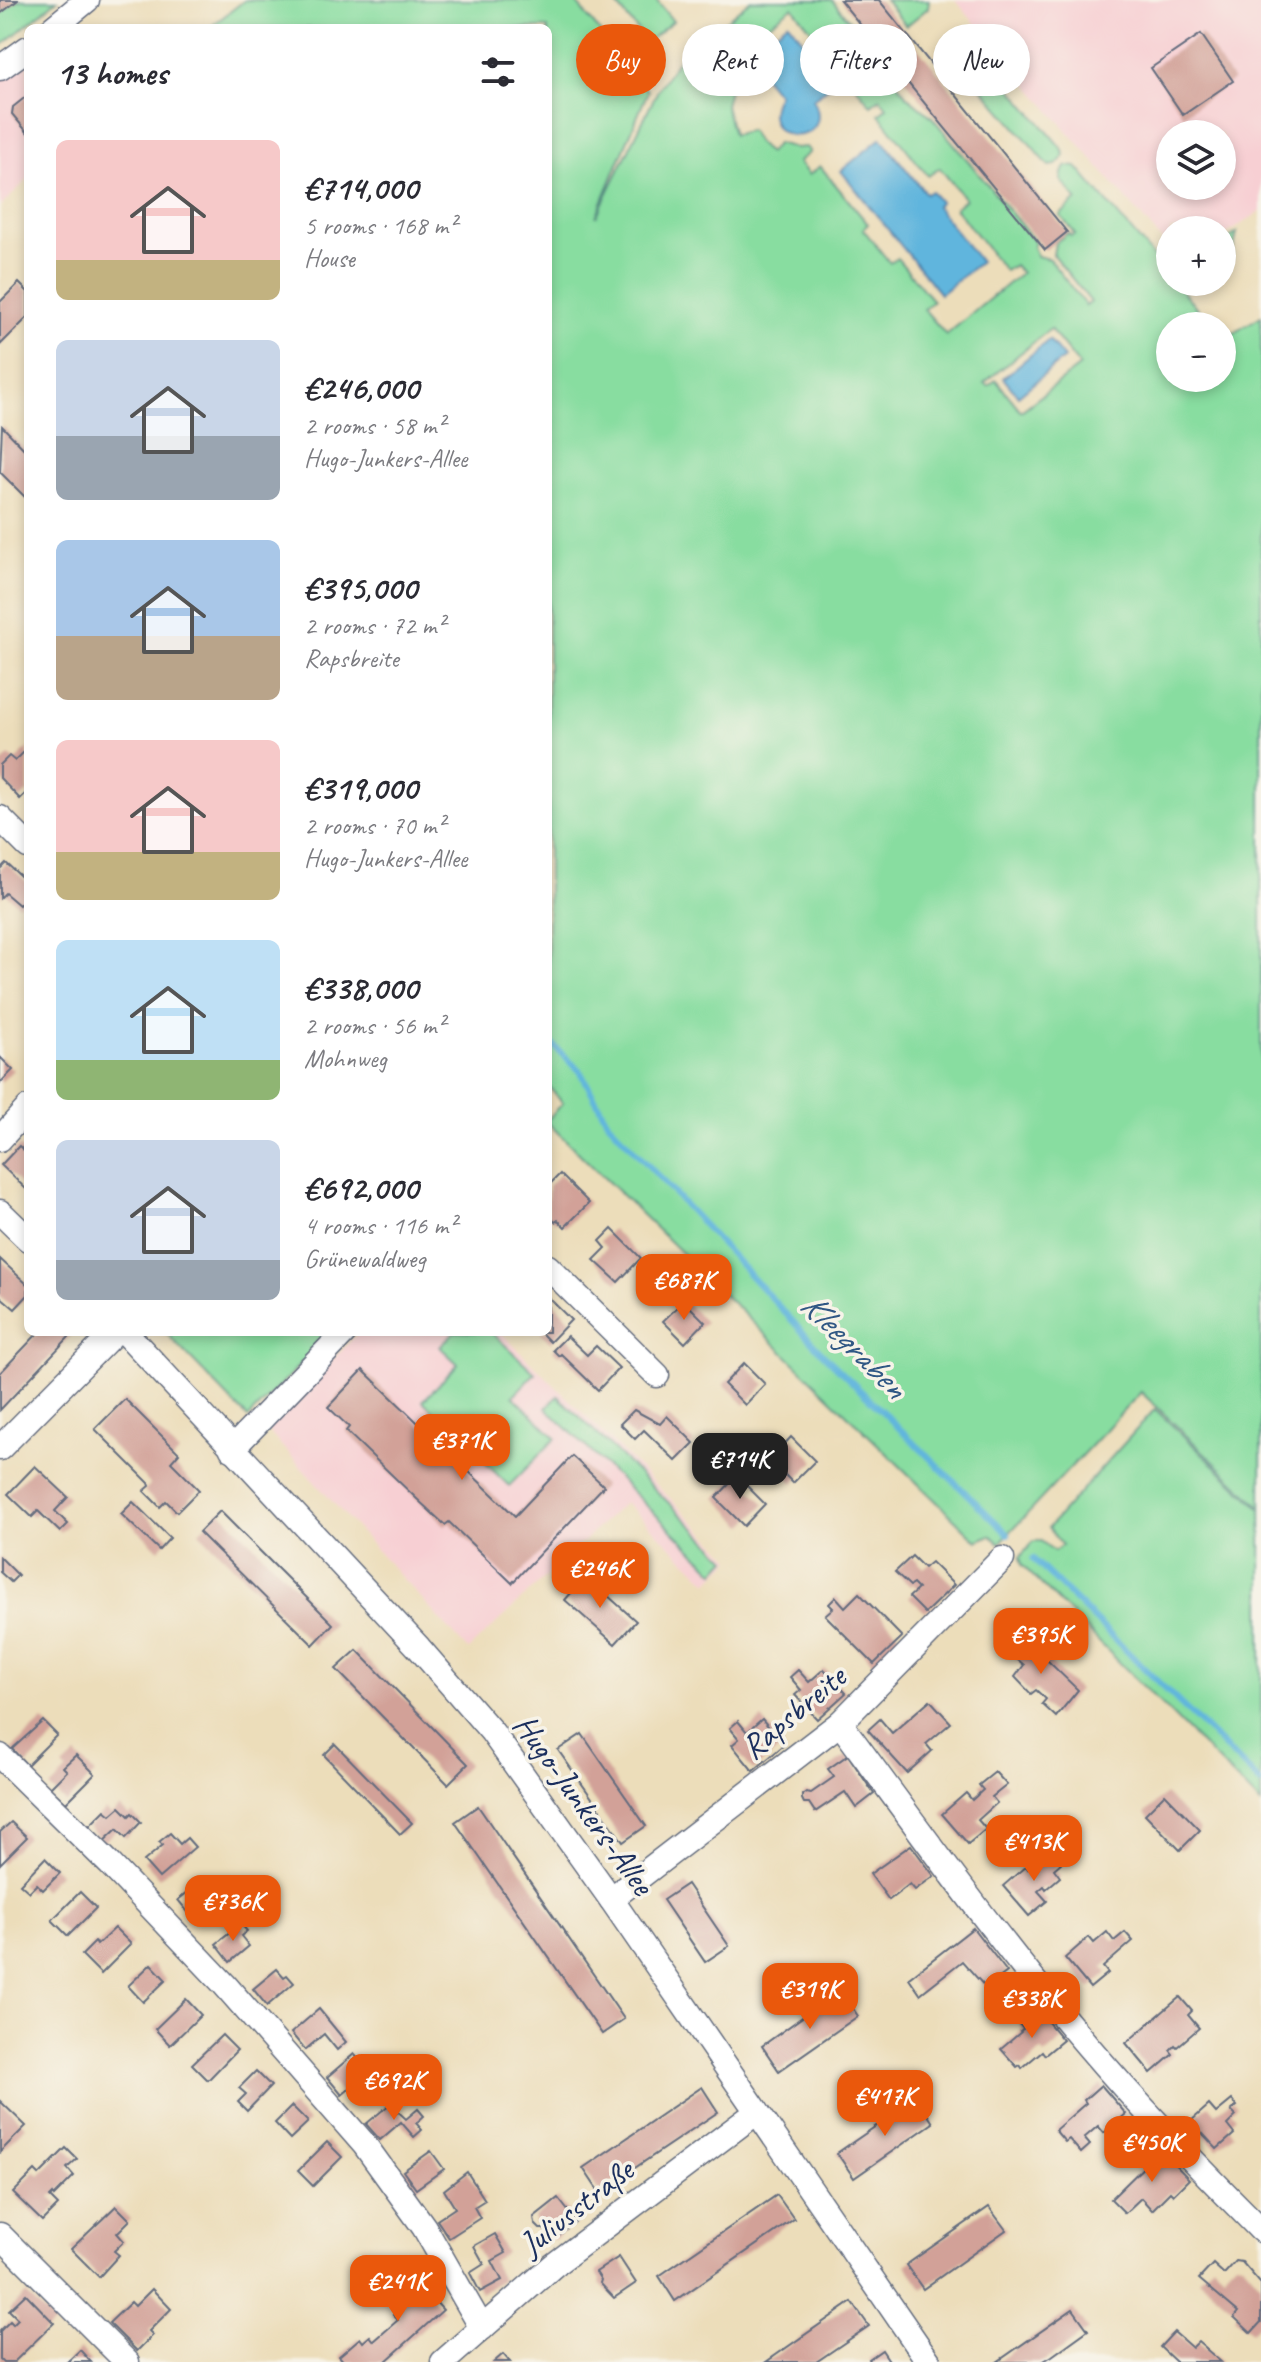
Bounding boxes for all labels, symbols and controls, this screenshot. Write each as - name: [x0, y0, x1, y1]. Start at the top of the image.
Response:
- chip: Buy: [576, 24, 666, 96]
- chip: Rent: [682, 24, 784, 96]
- chip: Filters: [800, 24, 917, 96]
- chip: New: [933, 24, 1030, 96]
- icon: filters: [476, 50, 520, 94]
- text: 13 homes: [56, 51, 167, 94]
- map controls: [1156, 120, 1236, 392]
- button: layers: [1156, 120, 1236, 200]
- text: €714,000: [304, 166, 418, 209]
- icon: home: [120, 172, 216, 268]
- text: 5 rooms · 168 m²: [304, 209, 456, 242]
- button: +: [1156, 216, 1236, 296]
- text: House: [304, 242, 355, 275]
- button: −: [1156, 312, 1236, 392]
- text: €246,000: [304, 366, 419, 409]
- icon: home: [120, 372, 216, 468]
- text: 2 rooms · 58 m²: [304, 409, 445, 442]
- text: Hugo-Junkers-Allee: [304, 442, 467, 475]
- text: €395,000: [304, 566, 417, 609]
- icon: home: [120, 572, 216, 668]
- text: 2 rooms · 72 m²: [304, 609, 445, 642]
- text: Rapsbreite: [304, 642, 399, 675]
- text: €319,000: [304, 766, 417, 809]
- icon: home: [120, 772, 216, 868]
- text: 2 rooms · 70 m²: [304, 809, 445, 842]
- text: Hugo-Junkers-Allee: [304, 842, 467, 875]
- text: €338,000: [304, 966, 418, 1009]
- icon: home: [120, 972, 216, 1068]
- text: 2 rooms · 56 m²: [304, 1009, 445, 1042]
- text: Mohnweg: [304, 1042, 387, 1075]
- text: €692,000: [304, 1166, 418, 1209]
- icon: home: [120, 1172, 216, 1268]
- text: 4 rooms · 116 m²: [304, 1209, 456, 1242]
- text: Grünewaldweg: [304, 1242, 425, 1275]
- pin: €687K: [628, 1254, 740, 1322]
- text: €687K: [654, 1263, 714, 1296]
- water label: Kleegraben: [791, 1282, 919, 1410]
- pin: €371K: [406, 1414, 518, 1482]
- text: €371K: [432, 1423, 492, 1456]
- pin: €714K: [684, 1433, 796, 1501]
- text: €714K: [710, 1442, 770, 1475]
- pin: €246K: [544, 1542, 656, 1610]
- text: €246K: [570, 1551, 630, 1584]
- pin: €395K: [985, 1608, 1097, 1676]
- text: €395K: [1011, 1617, 1071, 1650]
- street label: Rapsbreite: [732, 1654, 857, 1768]
- street label: Hugo-Junkers-Allee: [504, 1705, 665, 1905]
- pin: €413K: [978, 1815, 1090, 1883]
- text: €413K: [1004, 1824, 1064, 1857]
- pin: €736K: [177, 1875, 289, 1943]
- text: €736K: [203, 1884, 263, 1917]
- pin: €319K: [754, 1963, 866, 2031]
- text: €319K: [780, 1972, 840, 2005]
- pin: €338K: [976, 1972, 1088, 2040]
- text: €338K: [1002, 1981, 1062, 2014]
- pin: €692K: [338, 2054, 450, 2122]
- text: €692K: [364, 2063, 424, 2096]
- pin: €417K: [829, 2070, 941, 2138]
- text: €417K: [855, 2079, 915, 2112]
- pin: €450K: [1096, 2116, 1208, 2184]
- text: €450K: [1122, 2125, 1182, 2158]
- street label: Juliusstraße: [509, 2147, 644, 2266]
- pin: €241K: [342, 2255, 454, 2323]
- text: €241K: [368, 2264, 428, 2297]

